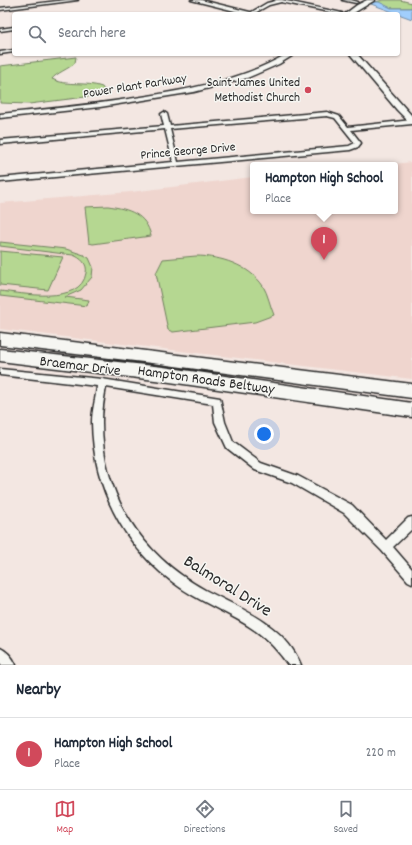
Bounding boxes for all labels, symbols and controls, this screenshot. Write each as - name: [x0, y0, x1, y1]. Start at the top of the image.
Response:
- search box: [12, 12, 400, 56]
- icon: search: [26, 23, 48, 45]
- text: Search here: [58, 23, 126, 45]
- street label: Power Plant Parkway: [82, 69, 189, 105]
- place label: Saint James United Methodist Church: [207, 74, 300, 108]
- marker: Saint James United Methodist Church: [303, 85, 313, 95]
- street label: Prince George Drive: [140, 138, 237, 166]
- popup: [250, 162, 398, 214]
- text: Hampton High School: [265, 168, 383, 190]
- text: Place: [265, 190, 291, 209]
- pin: 1: [311, 227, 337, 260]
- street label: Braemar Drive: [38, 351, 122, 383]
- street label: Hampton Roads Beltway: [136, 361, 277, 402]
- your location: [254, 424, 274, 444]
- street label: Balmoral Drive: [178, 550, 276, 624]
- text: Nearby: [16, 679, 60, 703]
- text: Hampton High School: [54, 733, 172, 755]
- text: 1: [28, 744, 30, 763]
- text: 220 m: [366, 744, 396, 763]
- text: Place: [54, 755, 80, 774]
- tab: Map: [54, 798, 76, 838]
- tab: Directions: [184, 798, 226, 838]
- tab: Saved: [333, 798, 358, 838]

